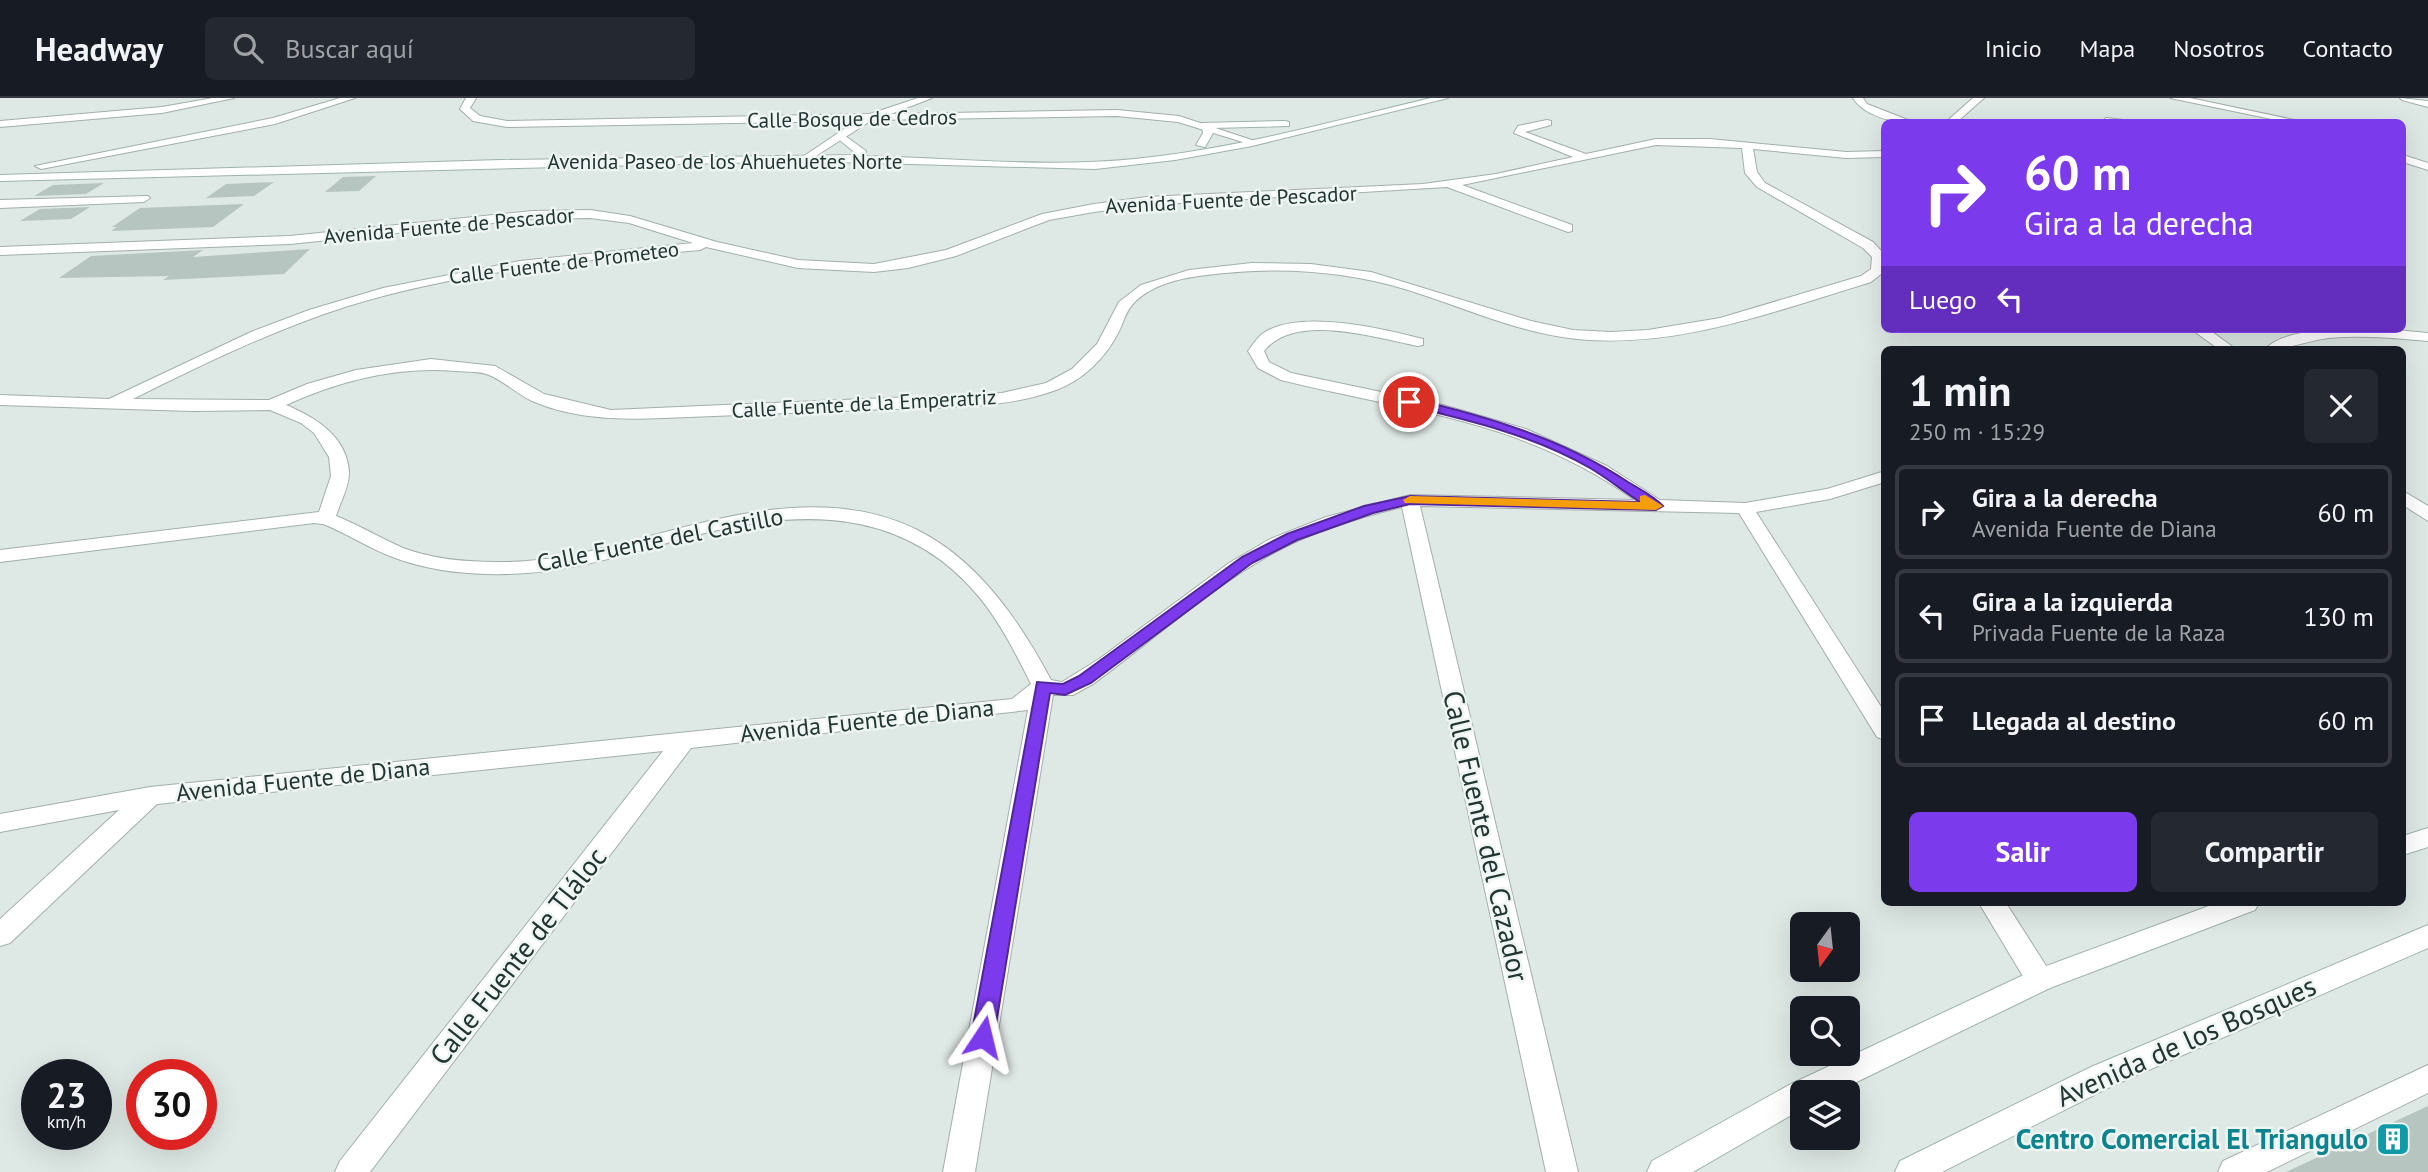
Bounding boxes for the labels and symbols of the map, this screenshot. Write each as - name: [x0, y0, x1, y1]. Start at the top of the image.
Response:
- street label: Calle Bosque de Cedros: [747, 103, 957, 134]
- street label: Avenida Paseo de los Ahuehuetes Norte: [548, 148, 902, 175]
- street label: Avenida Fuente de Pescador: [1105, 179, 1357, 220]
- street label: Avenida Fuente de Pescador: [322, 201, 575, 250]
- street label: Calle Fuente de Prometeo: [447, 235, 680, 290]
- pin: [1379, 372, 1439, 432]
- street label: Calle Fuente de la Emperatriz: [731, 383, 997, 424]
- street label: Calle Fuente del Castillo: [534, 500, 786, 579]
- street label: Calle Fuente del Cazador: [1435, 687, 1538, 986]
- street label: Avenida Fuente de Diana: [738, 692, 995, 749]
- street label: Avenida Fuente de Diana: [174, 751, 431, 808]
- street label: Calle Fuente de Tláloc: [421, 839, 614, 1072]
- north arrow: [1790, 912, 1860, 982]
- street label: Avenida de los Bosques: [2050, 967, 2321, 1115]
- position arrow: [946, 1000, 1020, 1074]
- speed limit sign: 30: [126, 1059, 217, 1150]
- place label: Centro Comercial El Triangulo: [2016, 1120, 2368, 1157]
- building icon: Centro Comercial El Triangulo: [2374, 1120, 2412, 1158]

